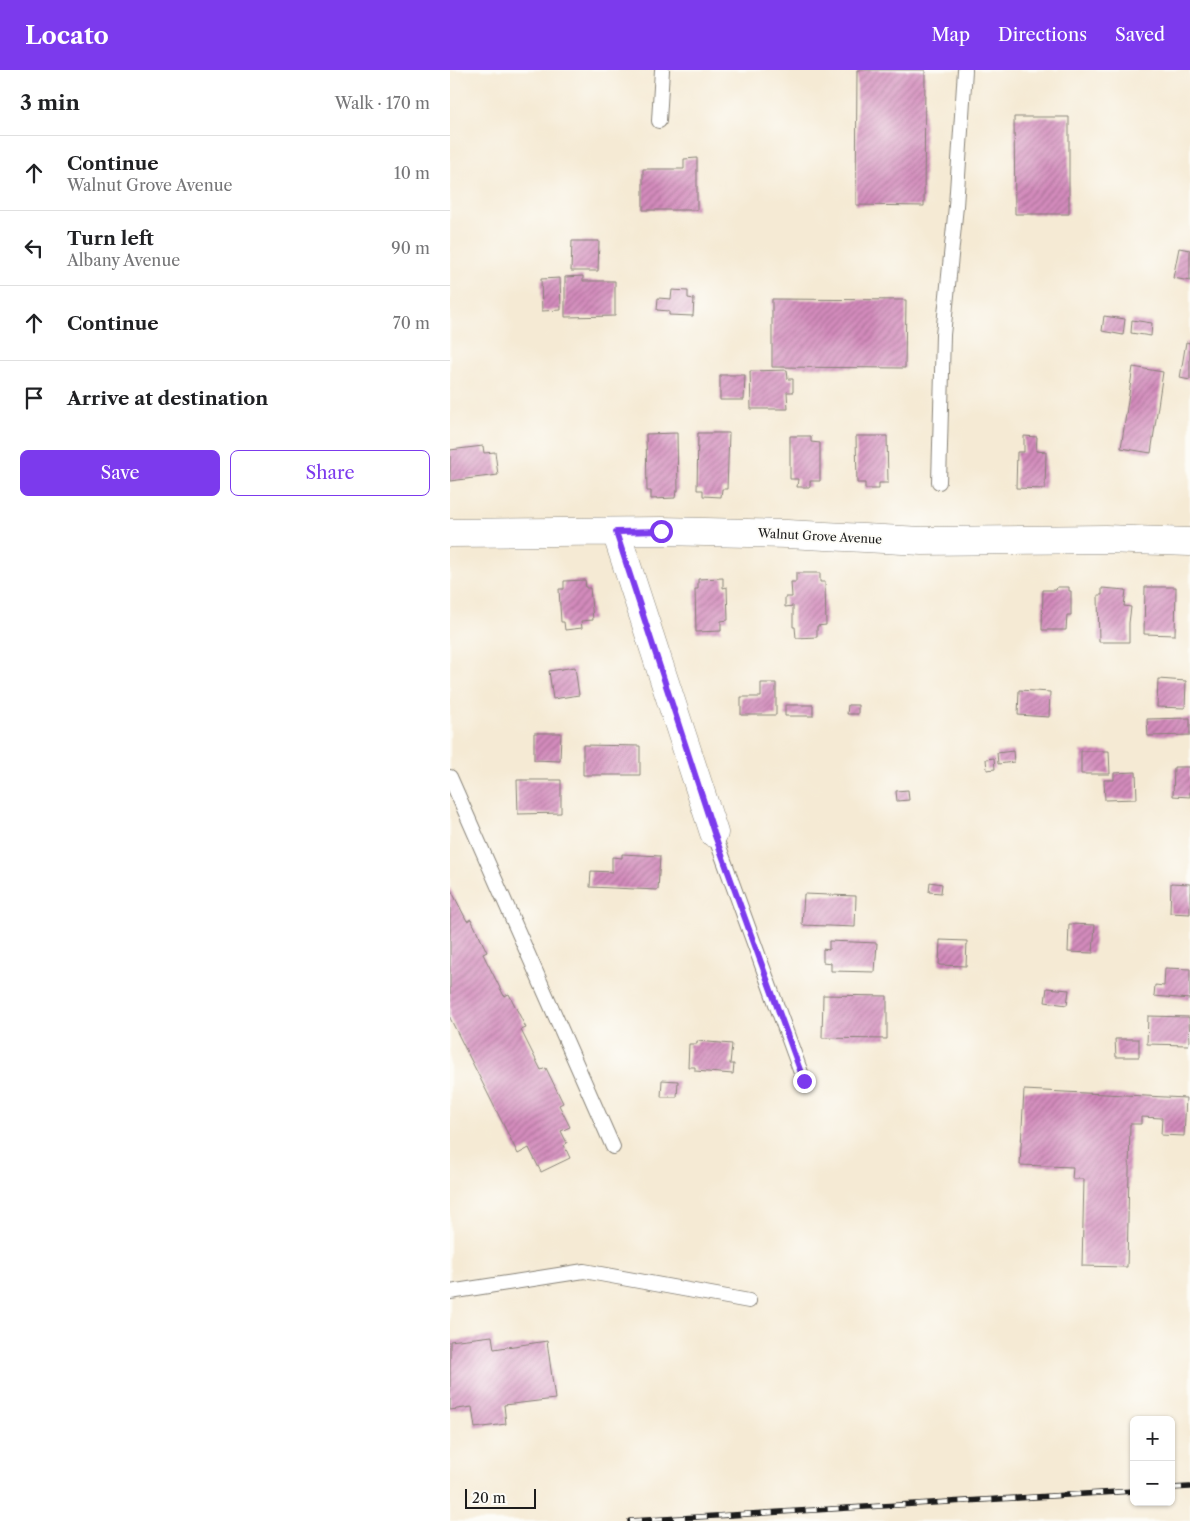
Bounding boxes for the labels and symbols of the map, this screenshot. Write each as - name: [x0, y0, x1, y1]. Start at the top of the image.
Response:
- route start: [650, 520, 673, 543]
- street label: Walnut Grove Avenue: [757, 525, 883, 547]
- route end: [793, 1070, 816, 1093]
- scale bar: [465, 1486, 536, 1509]

